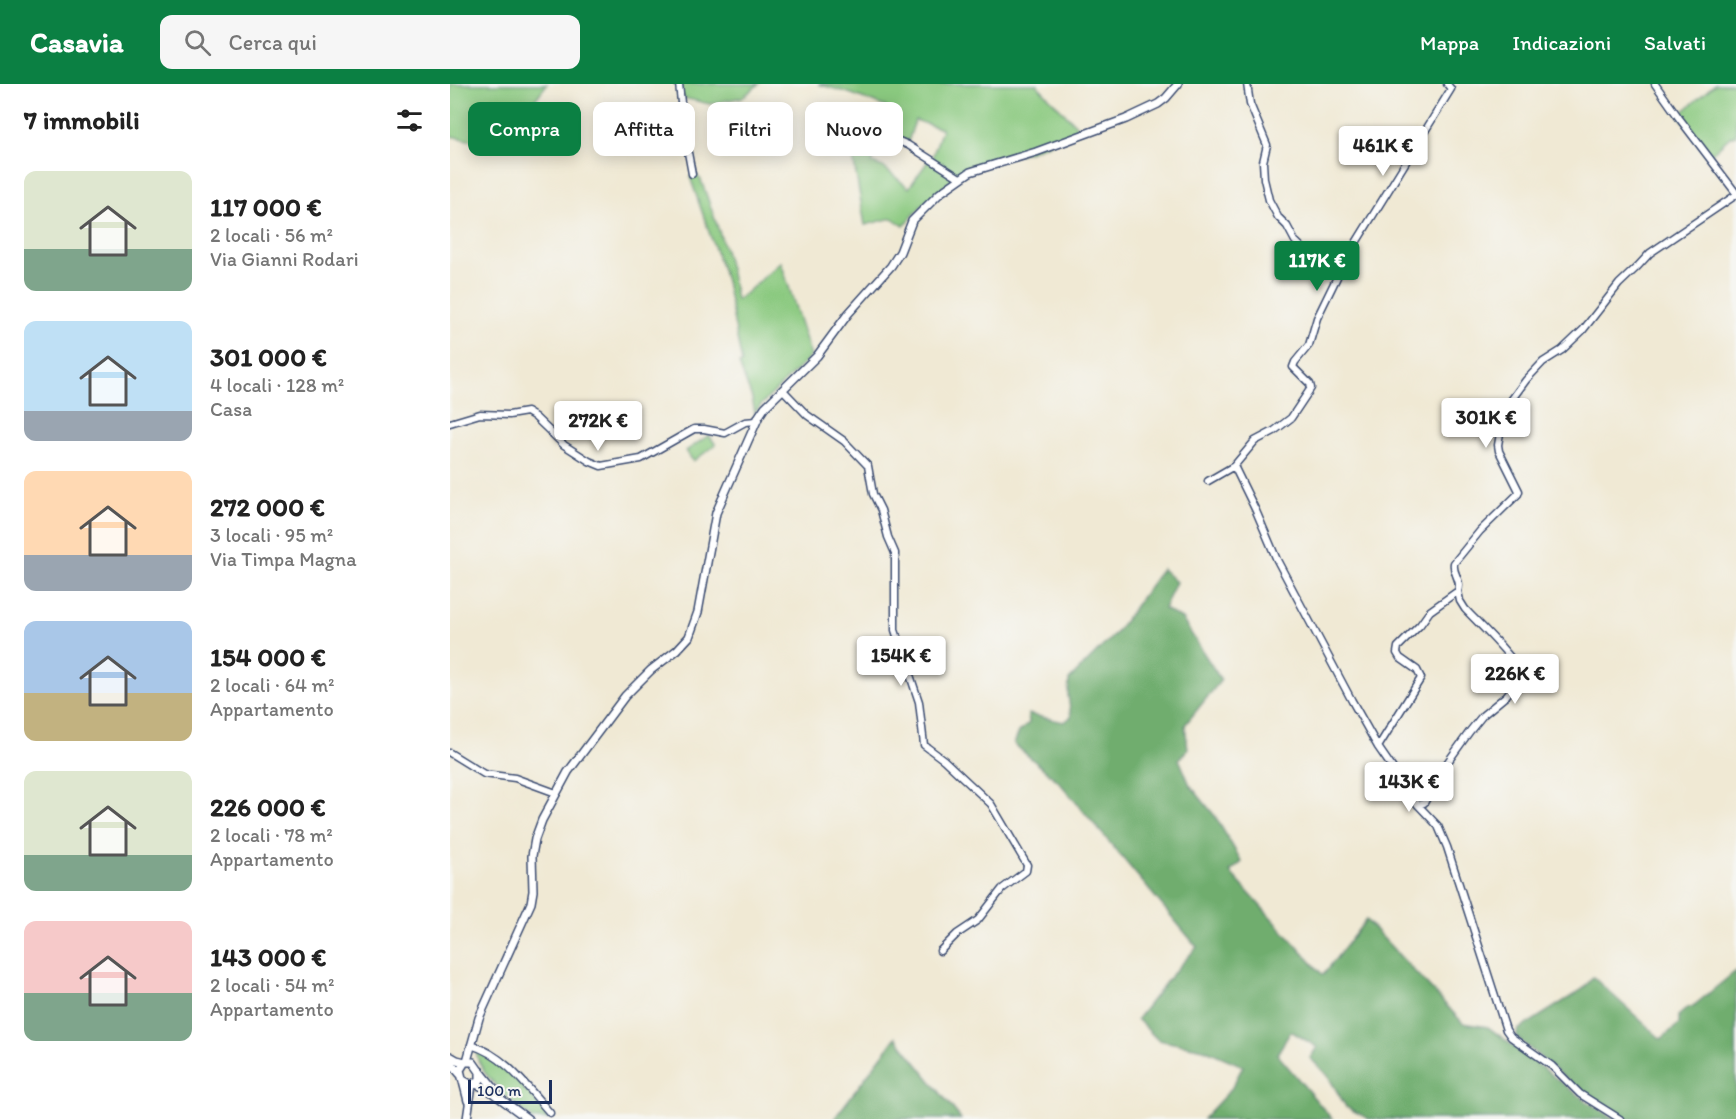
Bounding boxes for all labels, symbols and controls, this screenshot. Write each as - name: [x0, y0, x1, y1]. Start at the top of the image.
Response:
- search box: [160, 15, 580, 69]
- text: Casavia: [30, 25, 124, 59]
- icon: search: [181, 26, 214, 59]
- text: Cerca qui: [229, 29, 317, 56]
- text: Mappa: [1420, 30, 1479, 55]
- text: Indicazioni: [1512, 30, 1611, 55]
- text: Salvati: [1644, 30, 1706, 55]
- chip: Compra: [468, 102, 581, 156]
- chip: Affitta: [593, 102, 695, 156]
- chip: Filtri: [707, 102, 793, 156]
- chip: Nuovo: [805, 102, 903, 156]
- text: 7 immobili: [24, 104, 140, 136]
- icon: filters: [393, 104, 426, 137]
- pin: 461K €: [1334, 126, 1432, 177]
- text: 461K €: [1353, 133, 1413, 157]
- text: 117 000 €: [210, 191, 322, 223]
- icon: home: [72, 195, 144, 267]
- text: 2 locali · 56 m²: [210, 223, 333, 247]
- pin: 117K €: [1268, 241, 1366, 292]
- text: Via Gianni Rodari: [210, 247, 359, 271]
- text: 117K €: [1288, 248, 1346, 272]
- text: 301 000 €: [210, 341, 327, 373]
- icon: home: [72, 345, 144, 417]
- text: 4 locali · 128 m²: [210, 373, 344, 397]
- text: Casa: [210, 397, 252, 421]
- pin: 301K €: [1437, 398, 1535, 449]
- pin: 272K €: [549, 401, 647, 452]
- text: 301K €: [1455, 405, 1517, 429]
- text: 272K €: [568, 408, 628, 432]
- text: 272 000 €: [210, 491, 325, 523]
- icon: home: [72, 495, 144, 567]
- text: 3 locali · 95 m²: [210, 523, 333, 547]
- text: Via Timpa Magna: [210, 547, 357, 571]
- pin: 154K €: [852, 636, 950, 687]
- text: 154 000 €: [210, 641, 326, 673]
- text: 154K €: [871, 643, 931, 667]
- icon: home: [72, 645, 144, 717]
- pin: 226K €: [1466, 654, 1564, 705]
- text: 226K €: [1485, 661, 1545, 685]
- text: 2 locali · 64 m²: [210, 673, 335, 697]
- text: Appartamento: [210, 697, 334, 721]
- pin: 143K €: [1360, 762, 1458, 813]
- text: 143K €: [1379, 769, 1439, 793]
- text: 226 000 €: [210, 791, 326, 823]
- icon: home: [72, 795, 144, 867]
- text: 2 locali · 78 m²: [210, 823, 333, 847]
- text: Appartamento: [210, 847, 334, 871]
- text: 143 000 €: [210, 941, 326, 973]
- icon: home: [72, 945, 144, 1017]
- text: 2 locali · 54 m²: [210, 973, 334, 997]
- text: Appartamento: [210, 997, 334, 1021]
- scale bar: [468, 1077, 552, 1104]
- text: 100 m: [477, 1081, 521, 1100]

